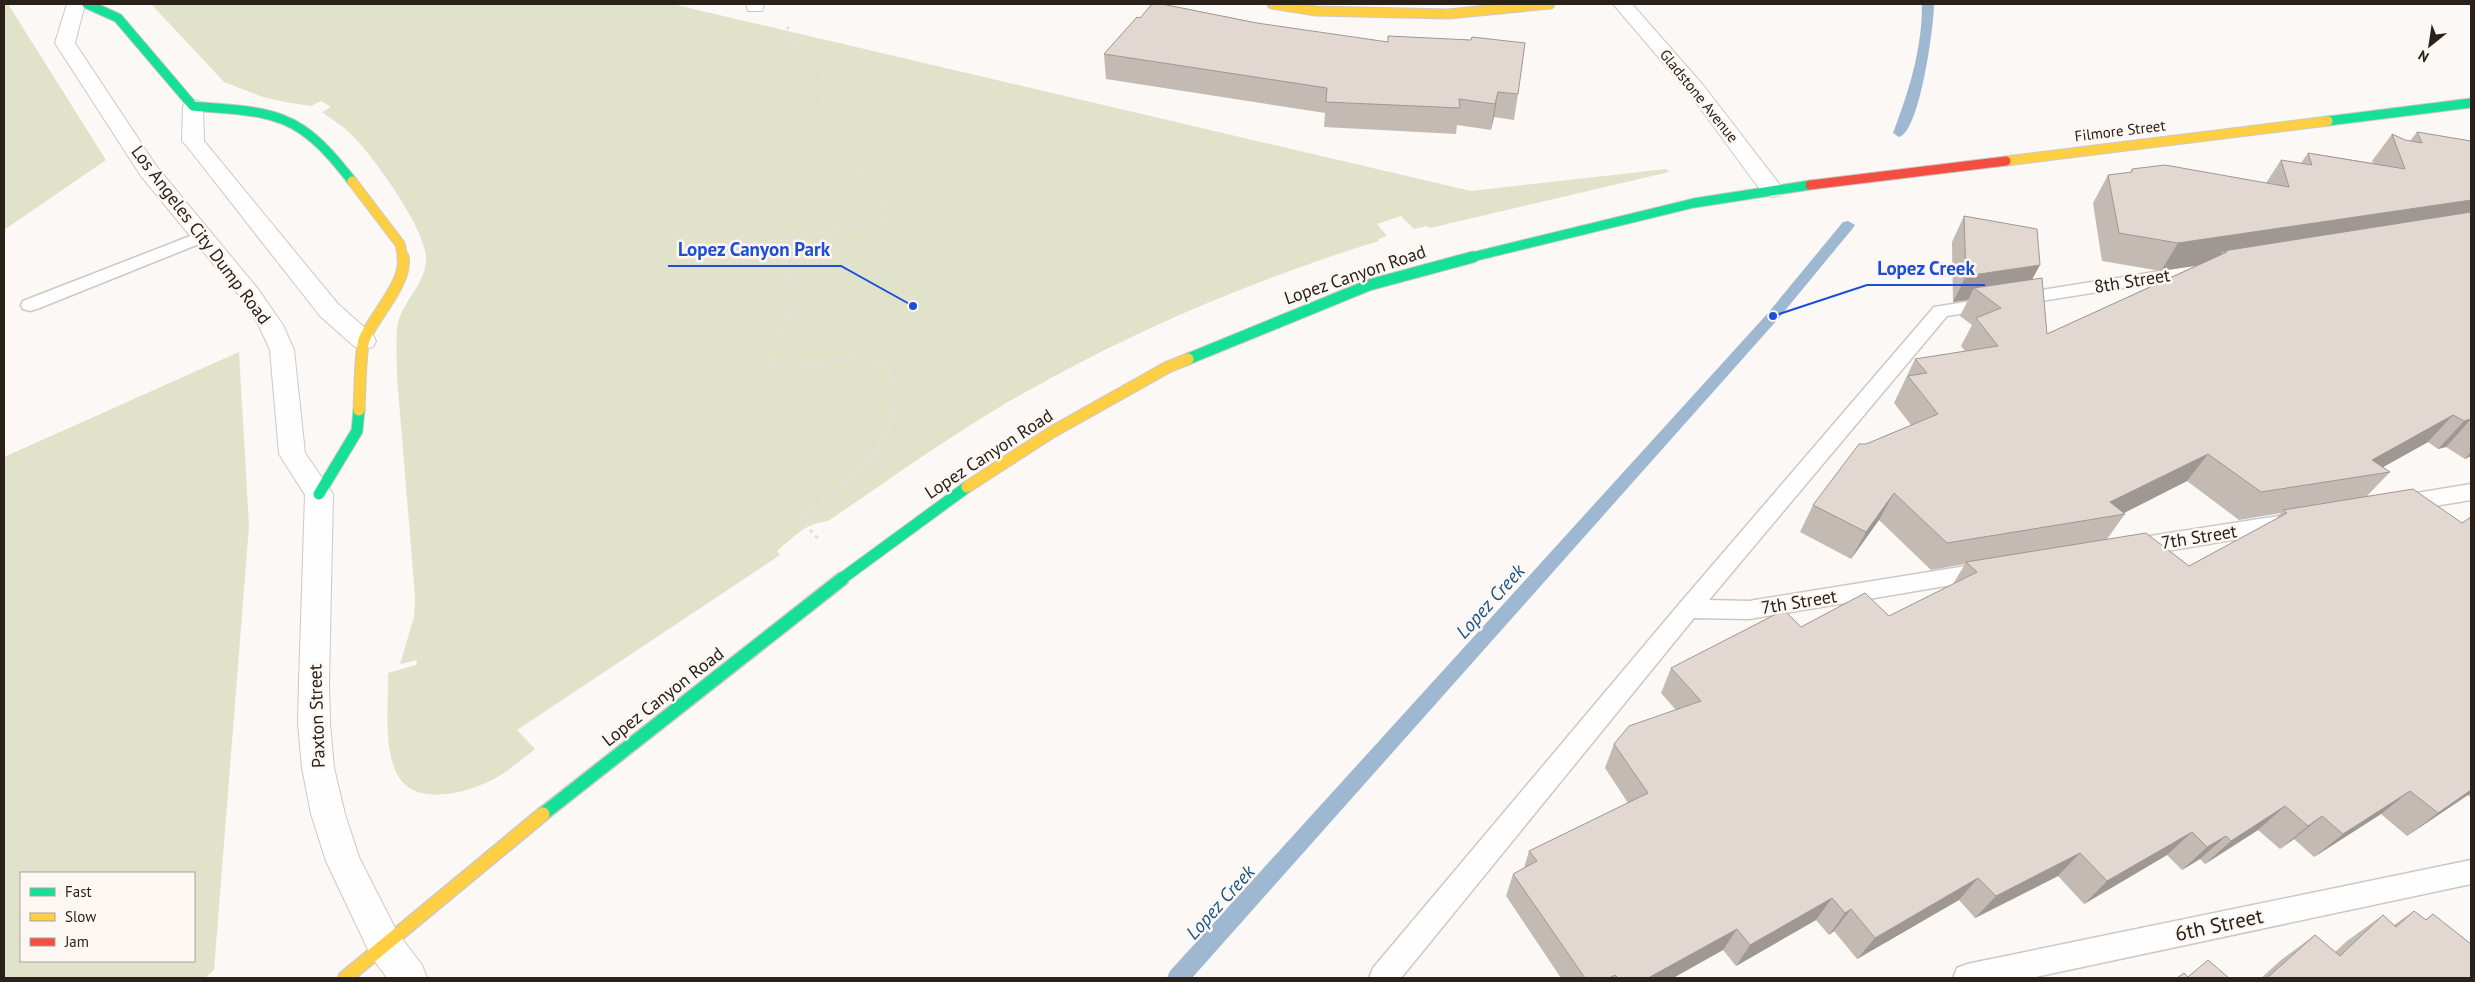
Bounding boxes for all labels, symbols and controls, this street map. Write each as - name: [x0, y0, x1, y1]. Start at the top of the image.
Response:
- north arrow: [2405, 20, 2455, 70]
- street label: Gladstone Avenue: [1656, 45, 1743, 146]
- text: N: [2415, 46, 2432, 66]
- street label: Filmore Street: [2073, 116, 2166, 146]
- street label: Los Angeles City Dump Road: [127, 141, 276, 329]
- callout: Lopez Canyon Park: [668, 232, 841, 266]
- text: Lopez Canyon Park: [678, 237, 831, 261]
- street label: Lopez Canyon Road: [1281, 240, 1429, 310]
- callout: Lopez Creek: [1867, 251, 1985, 285]
- text: Lopez Creek: [1877, 256, 1975, 280]
- street label: 8th Street: [2092, 263, 2172, 298]
- street label: Lopez Canyon Road: [920, 404, 1057, 504]
- street label: 7th Street: [2160, 519, 2238, 554]
- water label: Lopez Creek: [1450, 558, 1530, 643]
- street label: 7th Street: [1760, 584, 1838, 619]
- street label: Lopez Canyon Road: [597, 642, 728, 751]
- street label: Paxton Street: [303, 664, 330, 768]
- water label: Lopez Creek: [1180, 859, 1260, 944]
- legend: [20, 872, 195, 962]
- text: Fast: [65, 882, 92, 901]
- street label: 6th Street: [2172, 902, 2265, 947]
- text: Slow: [65, 907, 96, 926]
- text: Jam: [64, 932, 89, 951]

